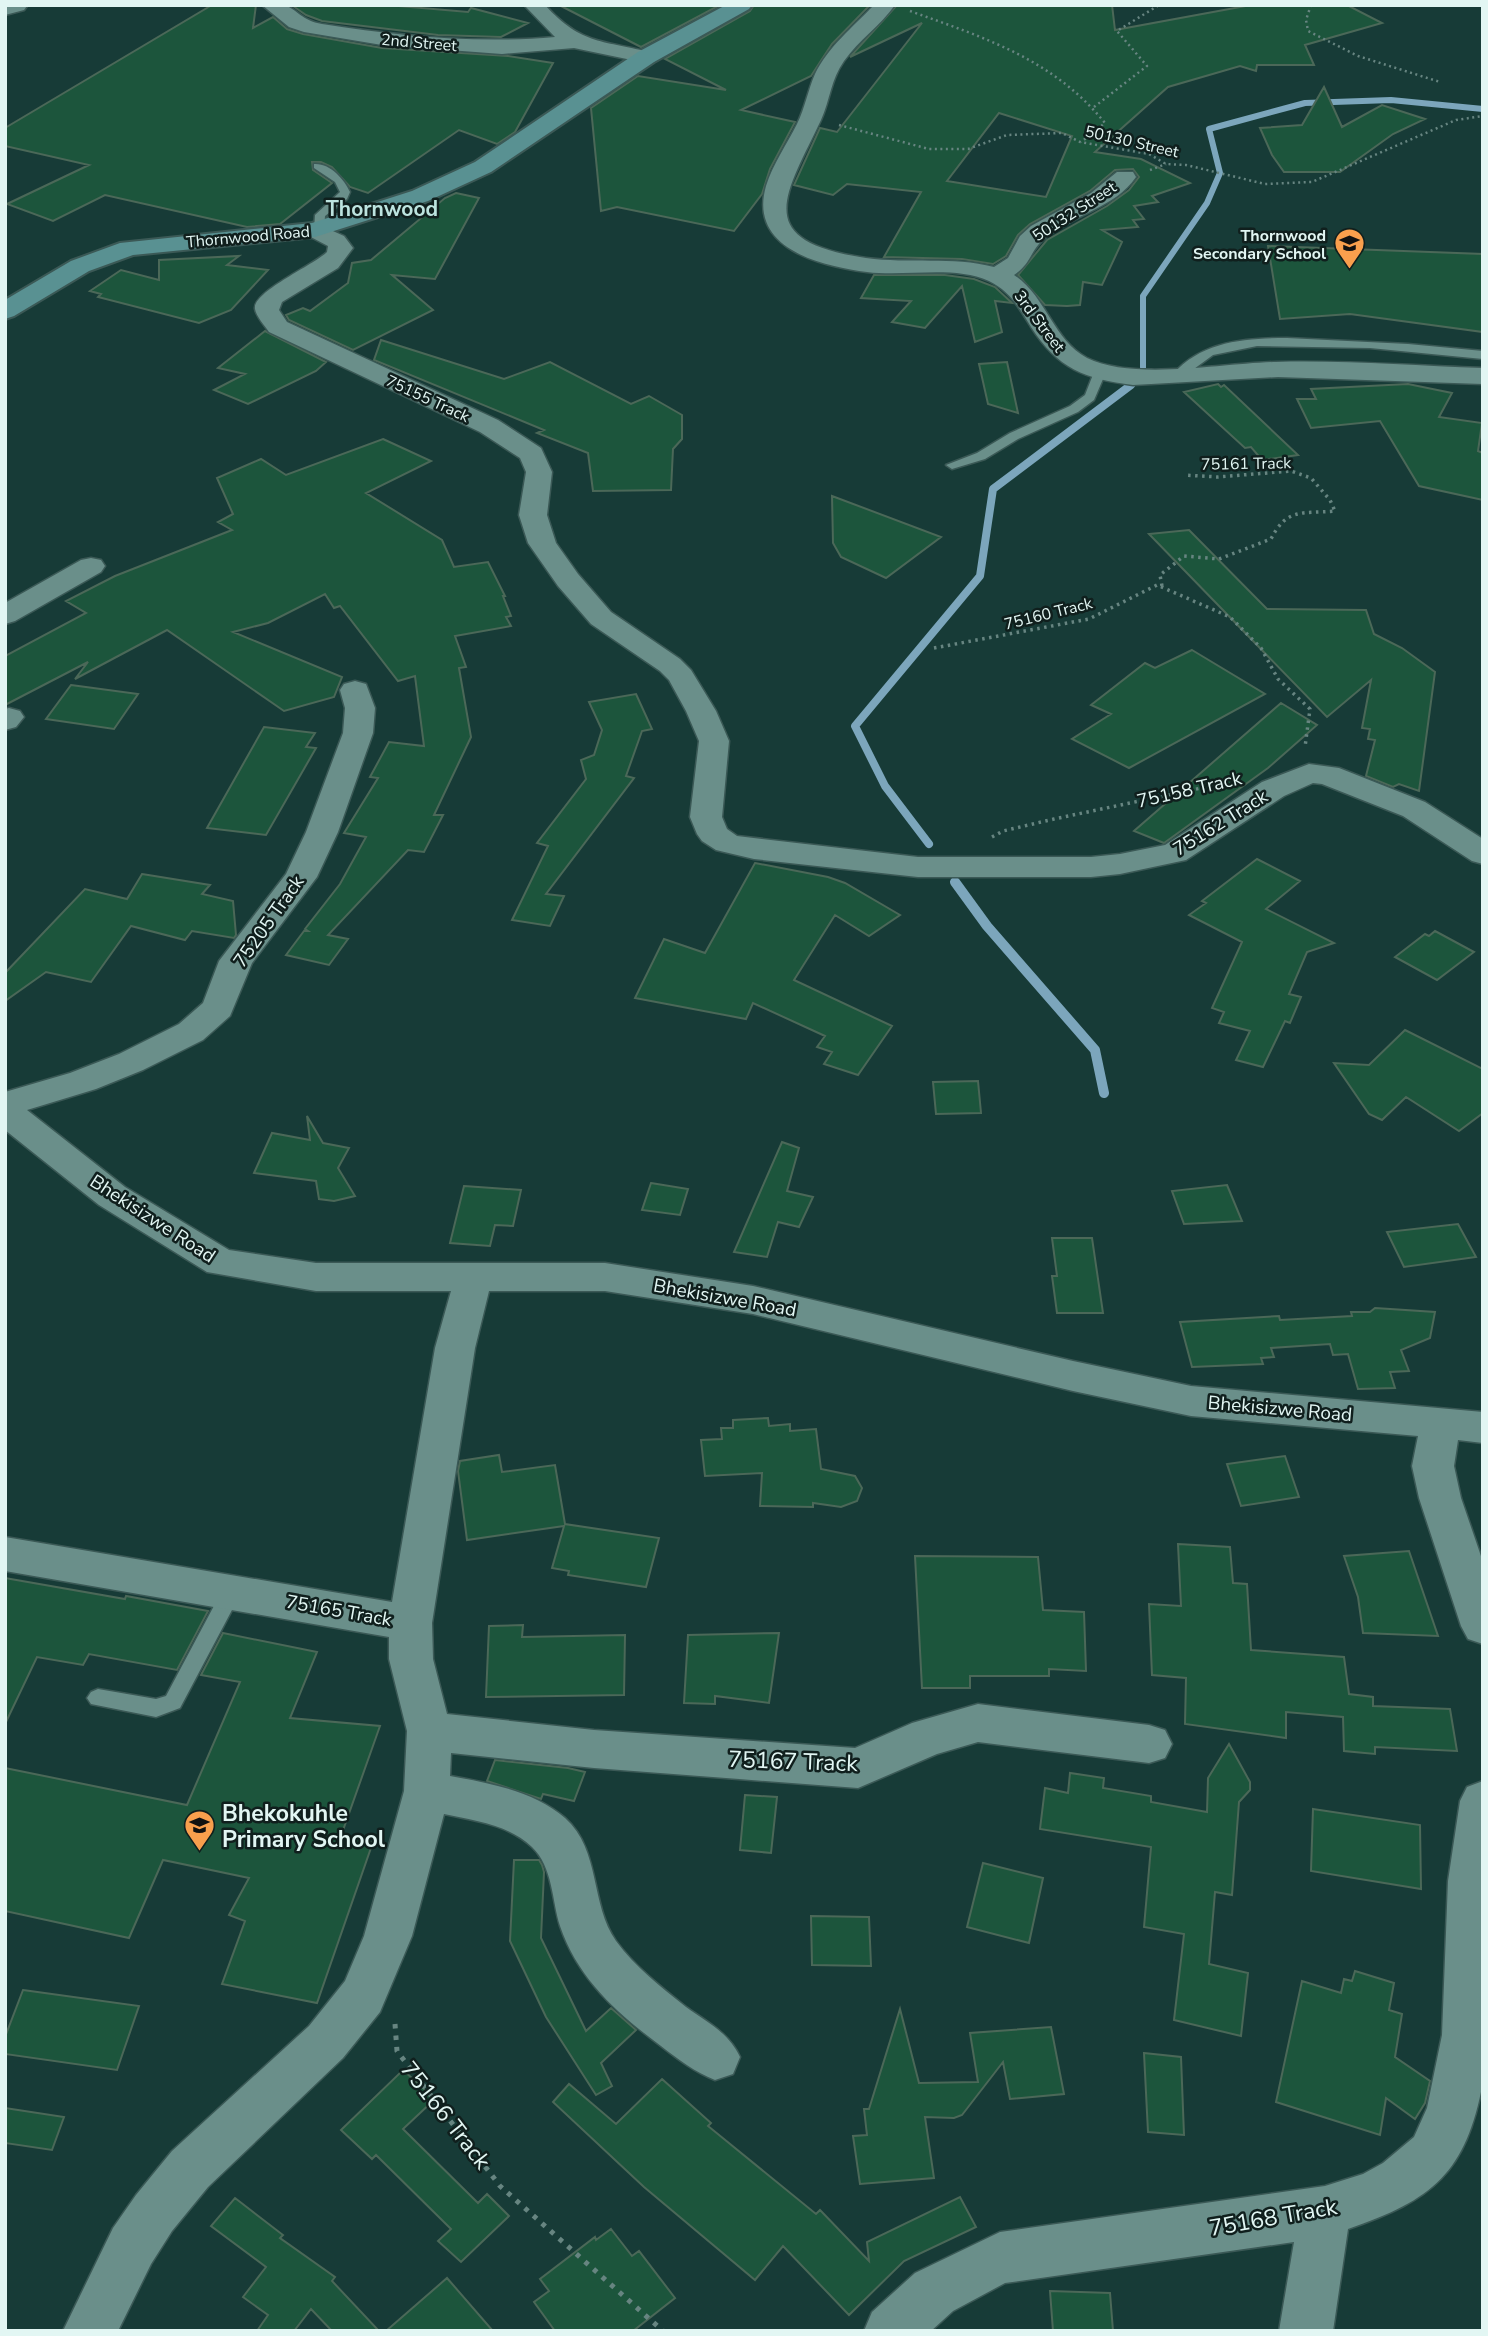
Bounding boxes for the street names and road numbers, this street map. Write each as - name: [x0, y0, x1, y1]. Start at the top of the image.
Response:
- street label: 2nd Street: [380, 29, 458, 57]
- street label: 50130 Street: [1083, 120, 1181, 164]
- street label: 50132 Street: [1028, 176, 1121, 247]
- street label: Thornwood Road: [185, 221, 311, 253]
- street label: 3rd Street: [1009, 286, 1070, 357]
- street label: 75155 Track: [382, 370, 474, 428]
- street label: 75161 Track: [1201, 452, 1292, 476]
- street label: 75160 Track: [1002, 592, 1096, 636]
- street label: 75158 Track: [1134, 765, 1245, 815]
- street label: 75162 Track: [1168, 783, 1273, 862]
- street label: 75205 Track: [227, 870, 310, 973]
- street label: Bhekisizwe Road: [85, 1168, 220, 1269]
- street label: Bhekisizwe Road: [651, 1273, 798, 1323]
- street label: Bhekisizwe Road: [1207, 1390, 1353, 1428]
- street label: 75165 Track: [284, 1589, 394, 1633]
- street label: 75167 Track: [728, 1744, 859, 1779]
- street label: 75166 Track: [394, 2055, 498, 2176]
- street label: 75168 Track: [1207, 2191, 1340, 2244]

